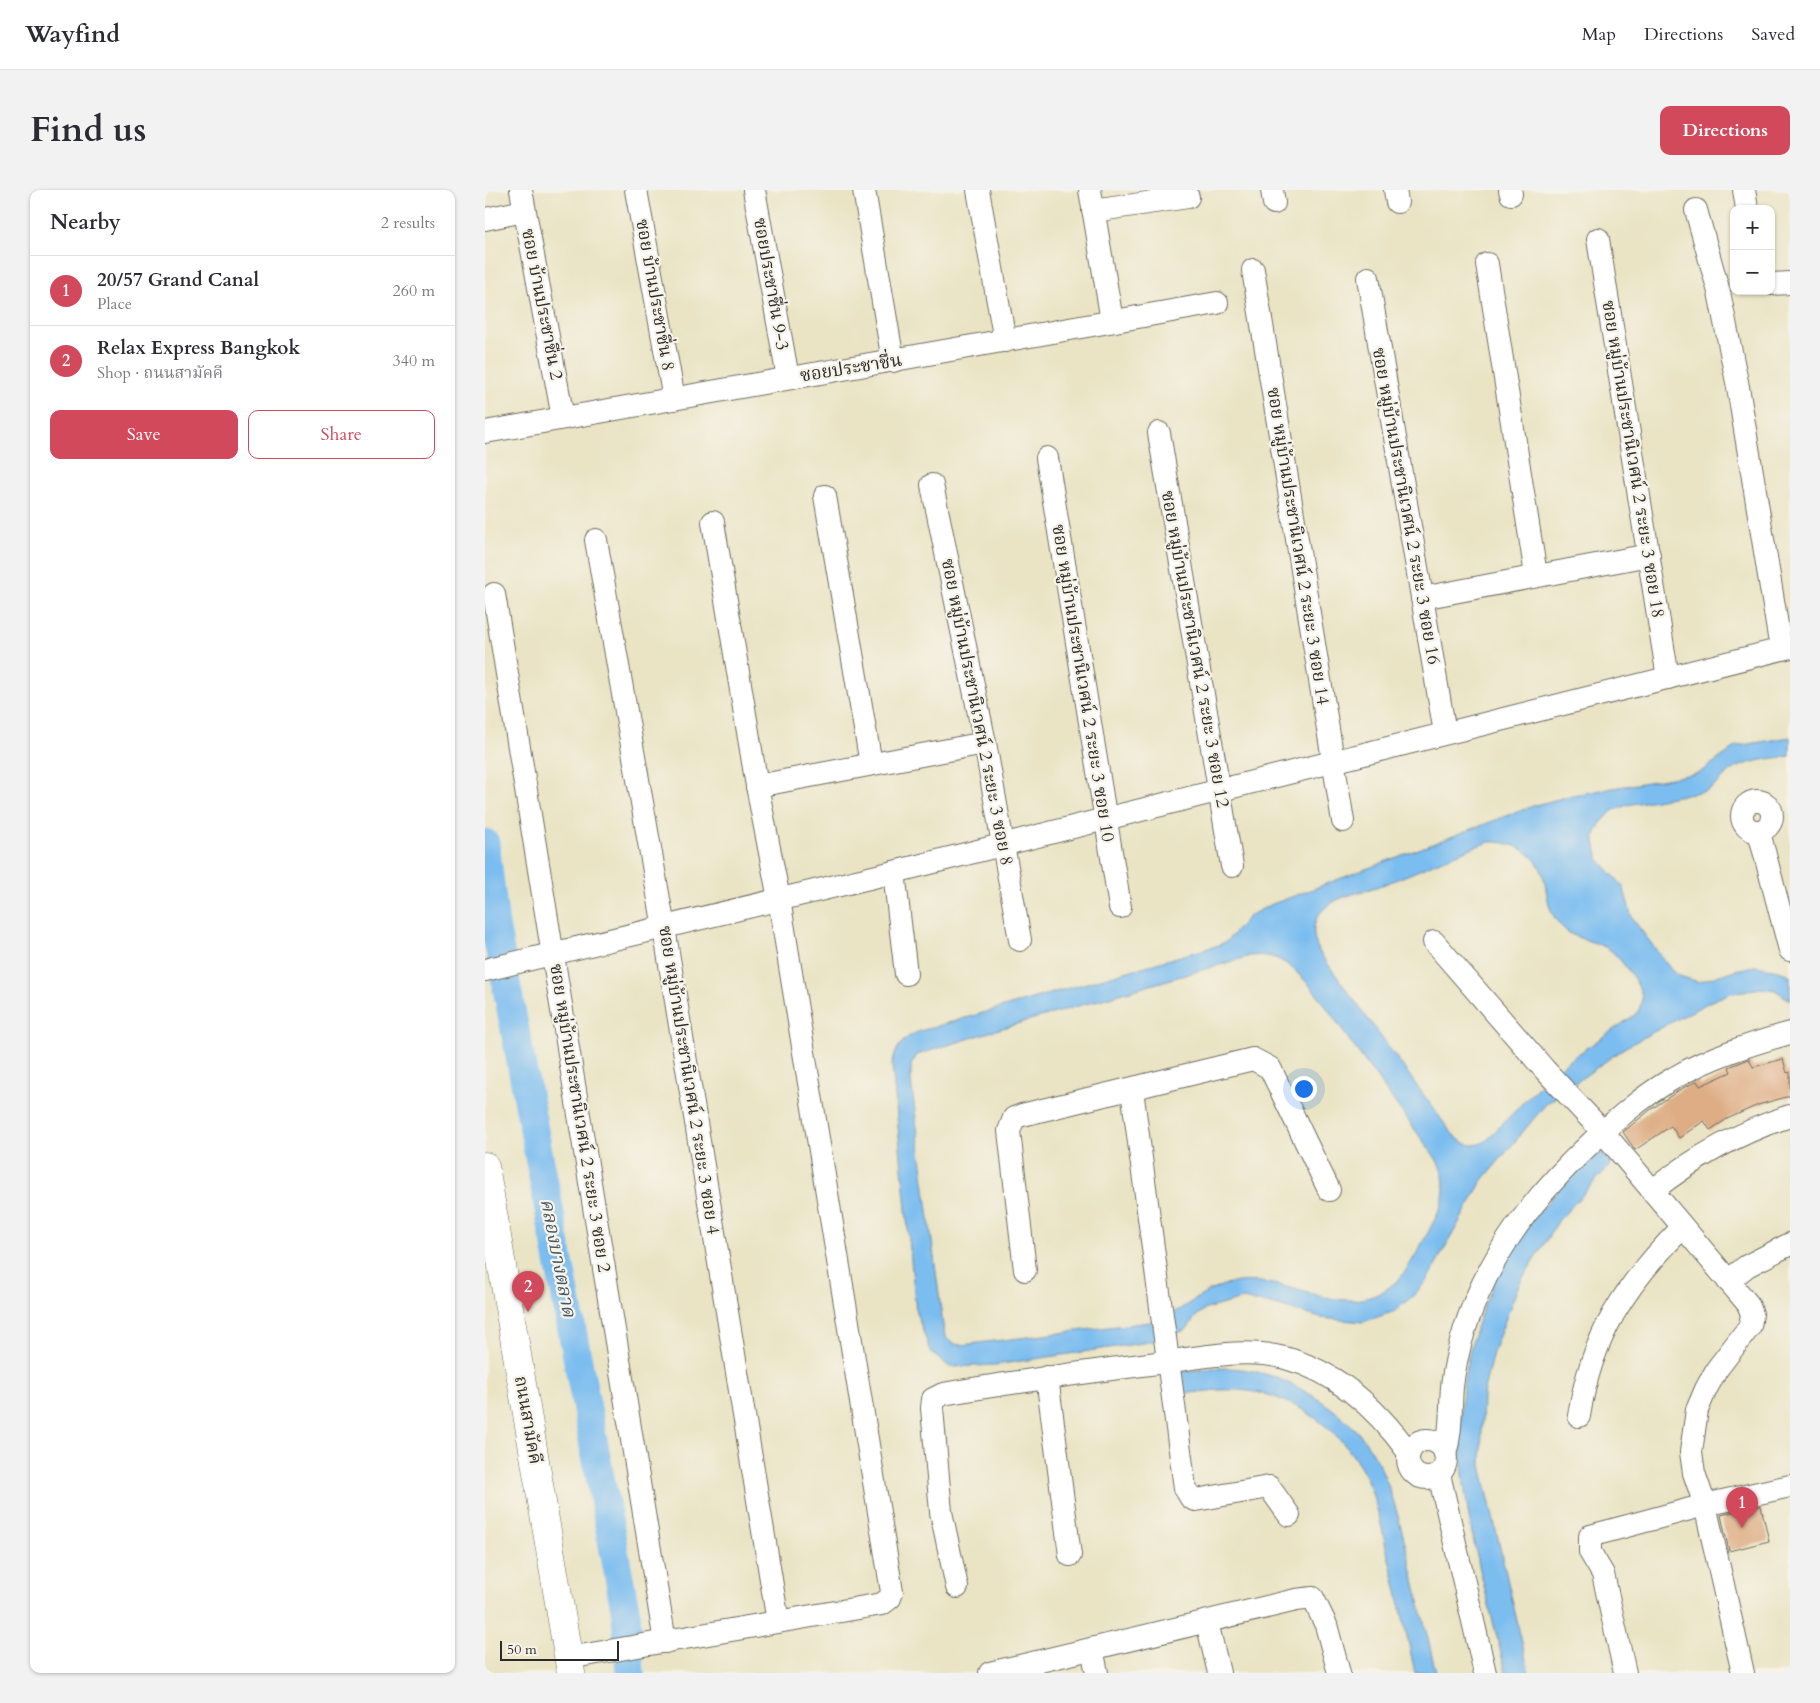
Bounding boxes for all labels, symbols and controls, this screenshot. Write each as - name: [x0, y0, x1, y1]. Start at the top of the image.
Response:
- text: Wayfind: [25, 18, 120, 51]
- text: Map: [1582, 22, 1616, 47]
- text: Directions: [1644, 22, 1723, 47]
- text: Saved: [1751, 22, 1795, 47]
- text: Find us: [30, 106, 146, 154]
- button: Directions: [1660, 106, 1790, 155]
- map controls: [1730, 205, 1775, 295]
- button: +: [1730, 205, 1775, 250]
- text: Nearby: [50, 208, 121, 237]
- text: 2 results: [381, 212, 435, 234]
- street label: ซอยประชาชื่น 9-3: [747, 215, 797, 352]
- street label: ซอย บ้านประชาชื่น 8: [629, 217, 683, 373]
- street label: ซอย บ้านประชาชื่น 2: [515, 226, 571, 382]
- button: −: [1730, 250, 1775, 295]
- text: 20/57 Grand Canal: [97, 267, 259, 293]
- text: 1: [62, 280, 70, 302]
- text: 260 m: [393, 280, 435, 302]
- text: Place: [97, 293, 132, 315]
- street label: ซอย หมู่บ้านประชานิเวศน์ 2 ระยะ 3 ซอย 18: [1596, 298, 1670, 620]
- text: Relax Express Bangkok: [97, 335, 300, 361]
- street label: ซอยประชาชื่น: [798, 346, 904, 388]
- street label: ซอย หมู่บ้านประชานิเวศน์ 2 ระยะ 3 ซอย 16: [1366, 346, 1446, 666]
- text: 2: [62, 350, 70, 372]
- text: 340 m: [393, 350, 435, 372]
- text: Shop · ถนนสามัคคี: [97, 362, 223, 384]
- street label: ซอย หมู่บ้านประชานิเวศน์ 2 ระยะ 3 ซอย 14: [1261, 385, 1335, 707]
- button: Save: [50, 410, 238, 459]
- button: Share: [248, 410, 435, 459]
- street label: ซอย หมู่บ้านประชานิเวศน์ 2 ระยะ 3 ซอย 12: [1155, 489, 1235, 809]
- street label: ซอย หมู่บ้านประชานิเวศน์ 2 ระยะ 3 ซอย 10: [1046, 522, 1120, 844]
- street label: ซอย หมู่บ้านประชานิเวศน์ 2 ระยะ 3 ซอย 8: [935, 556, 1019, 868]
- street label: ซอย หมู่บ้านประชานิเวศน์ 2 ระยะ 3 ซอย 4: [652, 924, 726, 1236]
- street label: ซอย หมู่บ้านประชานิเวศน์ 2 ระยะ 3 ซอย 2: [543, 962, 617, 1274]
- your location: [1291, 1076, 1317, 1102]
- water label: คลองบางตลาด: [534, 1197, 582, 1320]
- pin: 2: [512, 1271, 544, 1312]
- street label: ถนนสามัคคี: [508, 1374, 548, 1466]
- pin: 1: [1726, 1487, 1758, 1528]
- scale bar: [500, 1638, 619, 1661]
- text: 50 m: [507, 1640, 537, 1659]

